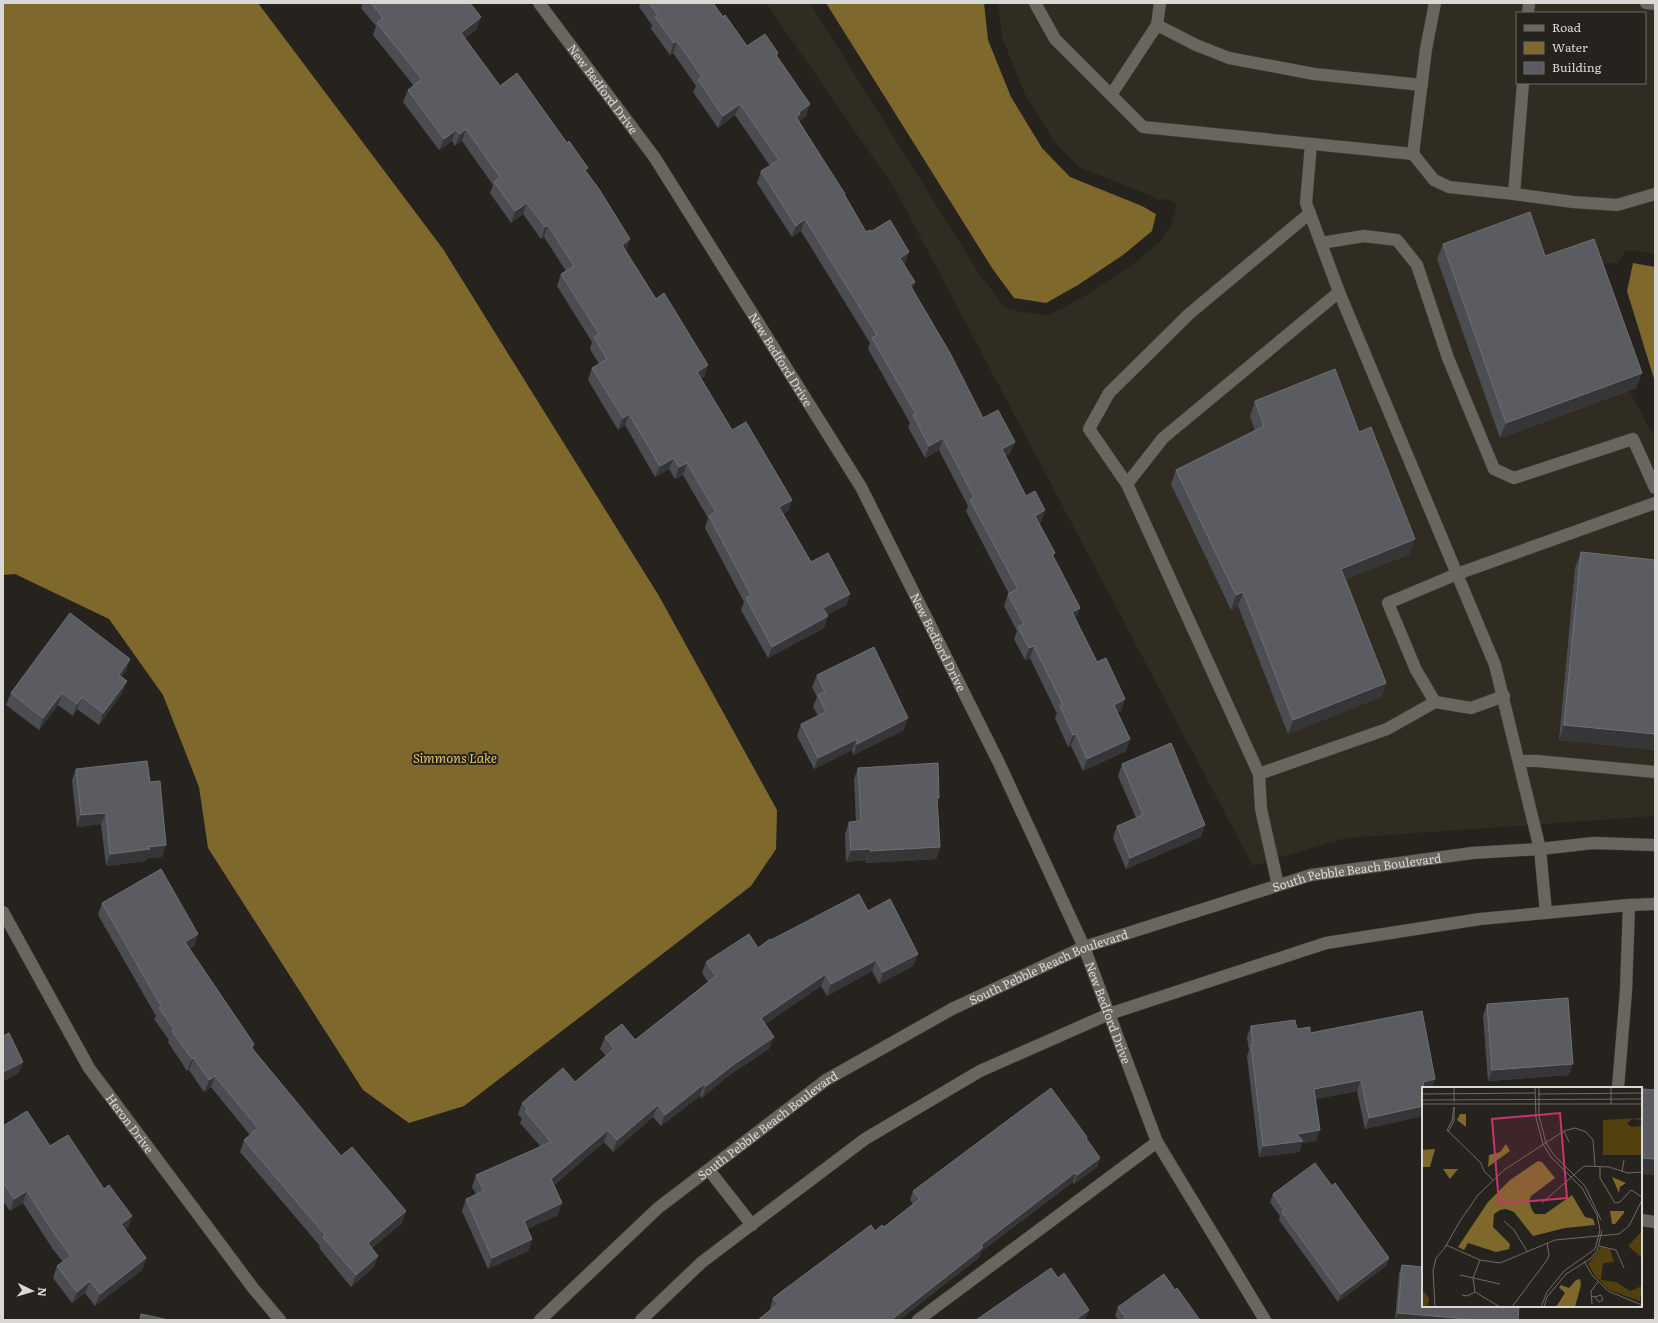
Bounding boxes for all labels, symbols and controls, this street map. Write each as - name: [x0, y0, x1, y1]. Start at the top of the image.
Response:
- legend: [1516, 12, 1646, 84]
- text: Road: [1552, 18, 1582, 36]
- text: Water: [1552, 38, 1588, 56]
- street label: New Bedford Drive: [564, 40, 643, 137]
- text: Building: [1552, 58, 1602, 76]
- street label: New Bedford Drive: [745, 309, 817, 410]
- street label: New Bedford Drive: [906, 590, 971, 694]
- water label: Simmons Lake: [413, 748, 497, 767]
- street label: South Pebble Beach Boulevard: [1270, 848, 1443, 896]
- street label: South Pebble Beach Boulevard: [966, 924, 1131, 1009]
- street label: New Bedford Drive: [1081, 959, 1136, 1066]
- street label: South Pebble Beach Boulevard: [693, 1066, 841, 1184]
- inset map: [1422, 1087, 1642, 1307]
- street label: Heron Drive: [102, 1090, 158, 1157]
- north arrow: [12, 1271, 52, 1311]
- text: N: [35, 1287, 51, 1297]

